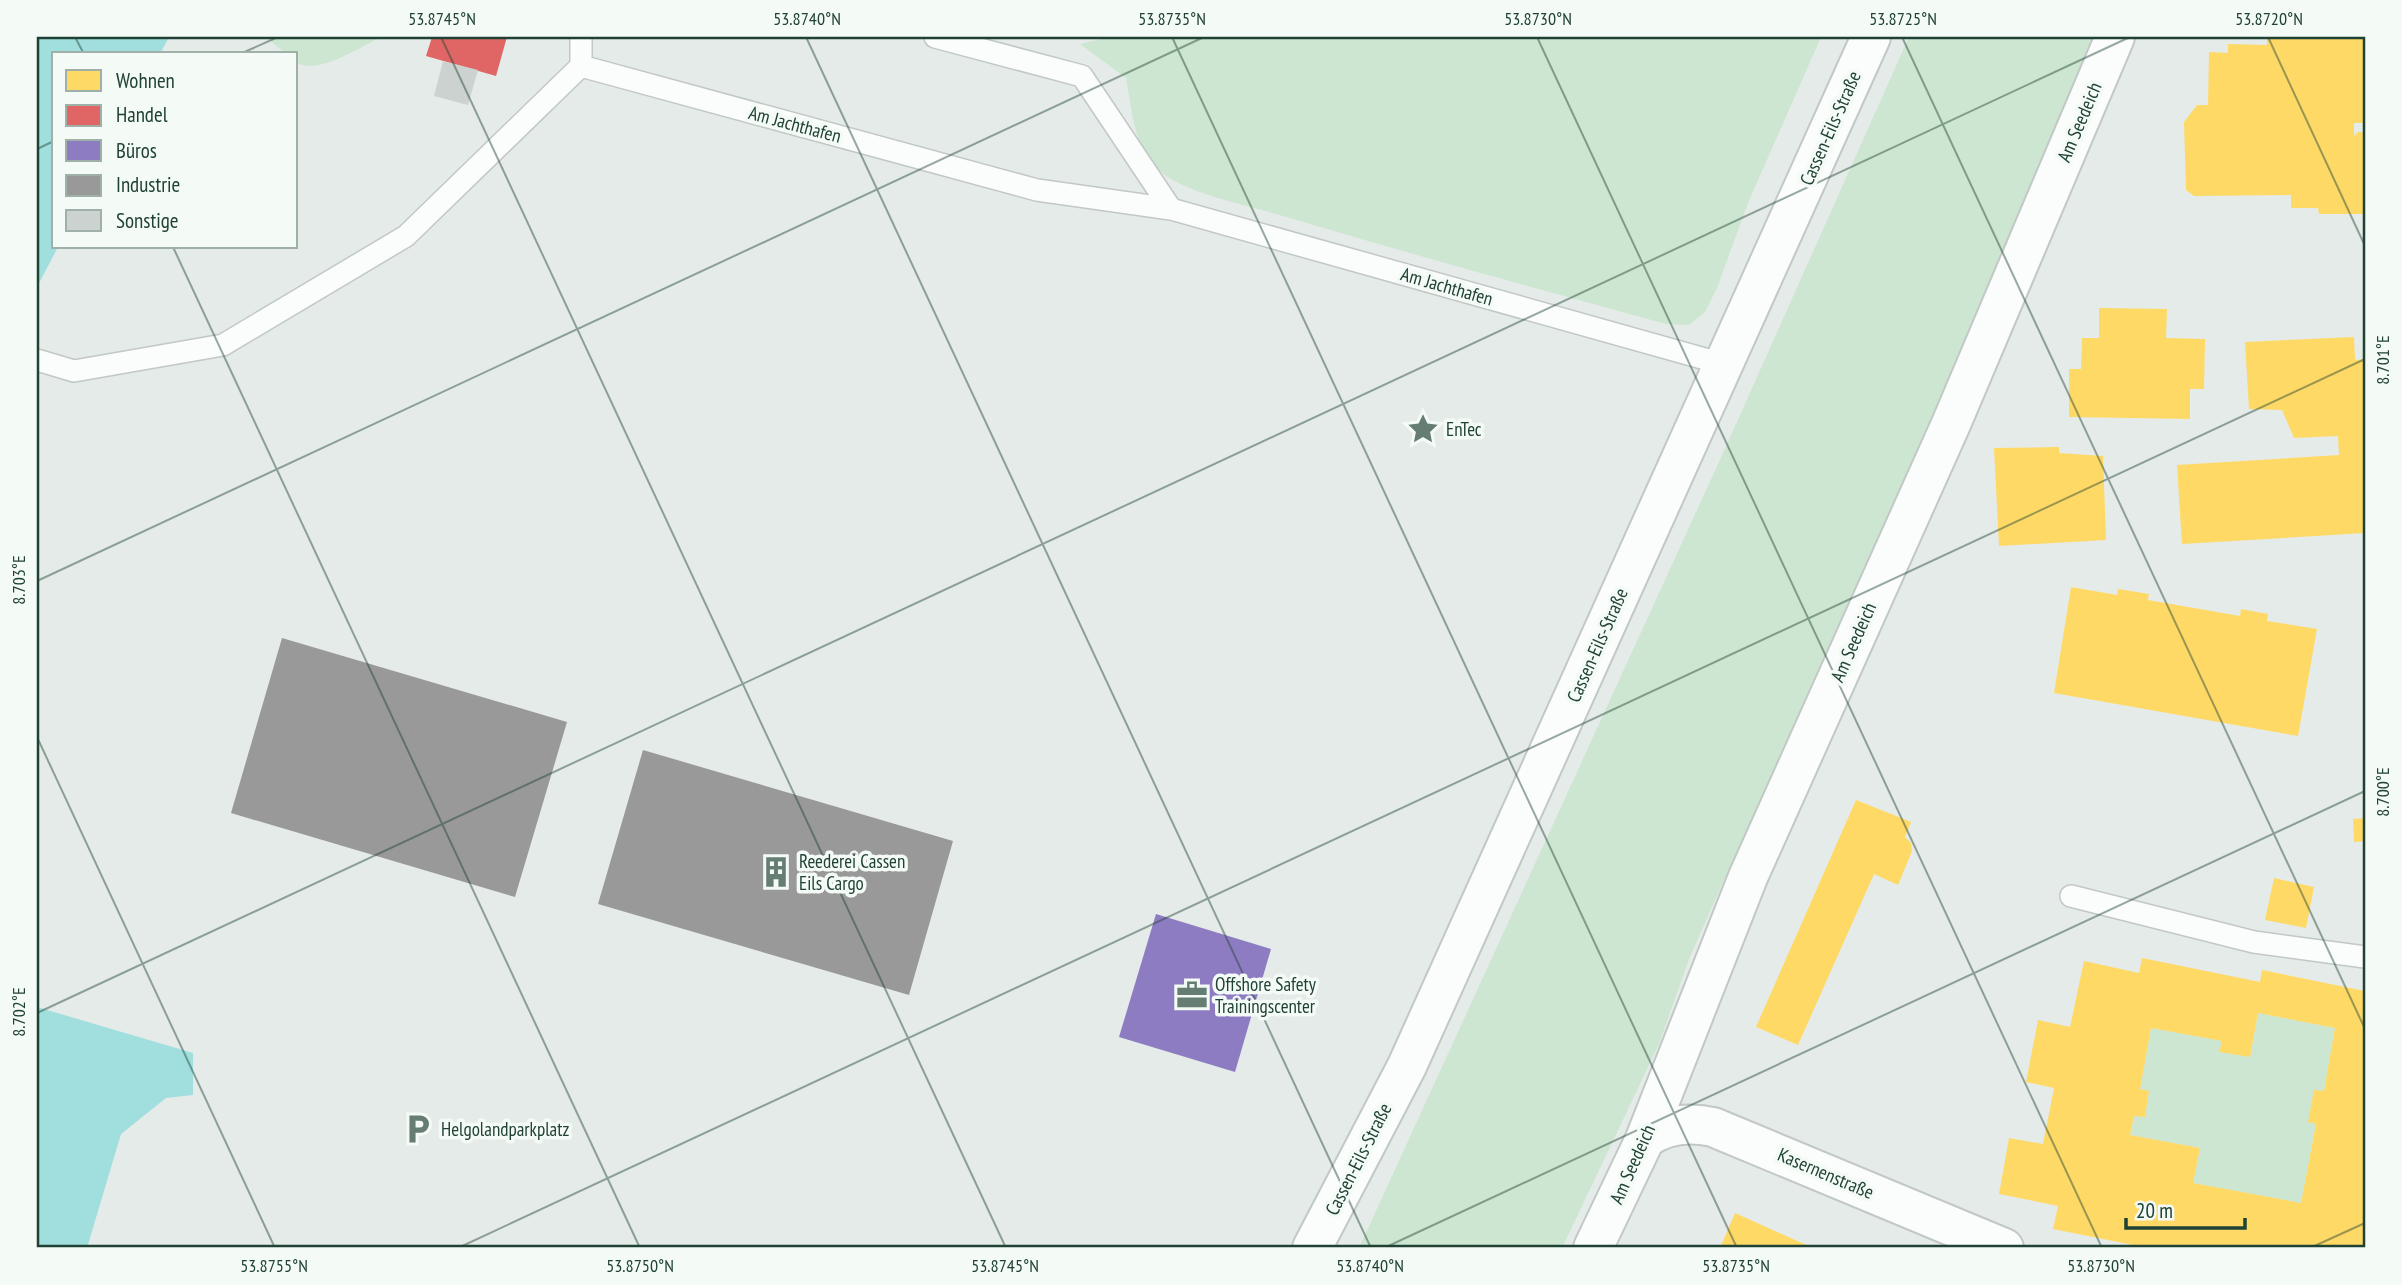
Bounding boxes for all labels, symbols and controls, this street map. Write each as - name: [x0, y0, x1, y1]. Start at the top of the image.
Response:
- text: 53.8745°N: [408, 7, 476, 30]
- text: 53.8740°N: [773, 7, 841, 30]
- text: 53.8735°N: [1138, 7, 1206, 30]
- text: 53.8730°N: [1504, 7, 1572, 30]
- text: 53.8725°N: [1869, 7, 1937, 30]
- text: 53.8720°N: [2235, 7, 2303, 30]
- legend: [52, 52, 298, 248]
- text: Wohnen: [116, 67, 175, 94]
- street label: Cassen-Eils-Straße: [1794, 67, 1866, 189]
- street label: Am Seedeich: [2051, 78, 2107, 166]
- street label: Am Jachthafen: [746, 100, 844, 148]
- text: Handel: [116, 101, 168, 128]
- text: Büros: [116, 137, 157, 164]
- text: Industrie: [116, 171, 180, 198]
- text: Sonstige: [116, 207, 178, 234]
- street label: Am Jachthafen: [1398, 261, 1496, 311]
- text: 8.701°E: [2371, 335, 2394, 385]
- place icon: EnTec: [1406, 412, 1440, 446]
- place label: EnTec: [1446, 417, 1482, 441]
- text: 8.703°E: [7, 555, 30, 605]
- street label: Cassen-Eils-Straße: [1561, 584, 1633, 706]
- street label: Am Seedeich: [1825, 599, 1881, 685]
- text: 8.700°E: [2371, 767, 2394, 817]
- place label: Reederei Cassen Eils Cargo: [799, 849, 905, 895]
- building icon: Reederei Cassen Eils Cargo: [759, 855, 793, 889]
- place label: Offshore Safety Trainingscenter: [1215, 972, 1317, 1018]
- office icon: Offshore Safety Trainingscenter: [1175, 978, 1209, 1012]
- text: 8.702°E: [7, 987, 30, 1037]
- street label: Cassen-Eils-Straße: [1319, 1099, 1397, 1219]
- parking icon: Helgolandparkplatz: [401, 1112, 435, 1146]
- place label: Helgolandparkplatz: [441, 1117, 569, 1141]
- street label: Am Seedeich: [1604, 1121, 1660, 1207]
- street label: Kasernenstraße: [1774, 1142, 1878, 1204]
- scale bar: [2126, 1187, 2244, 1231]
- text: 20 m: [2136, 1197, 2173, 1224]
- text: 53.8755°N: [240, 1254, 308, 1277]
- text: 53.8750°N: [606, 1254, 674, 1277]
- text: 53.8745°N: [971, 1254, 1039, 1277]
- text: 53.8740°N: [1336, 1254, 1404, 1277]
- text: 53.8735°N: [1702, 1254, 1770, 1277]
- text: 53.8730°N: [2067, 1254, 2135, 1277]

